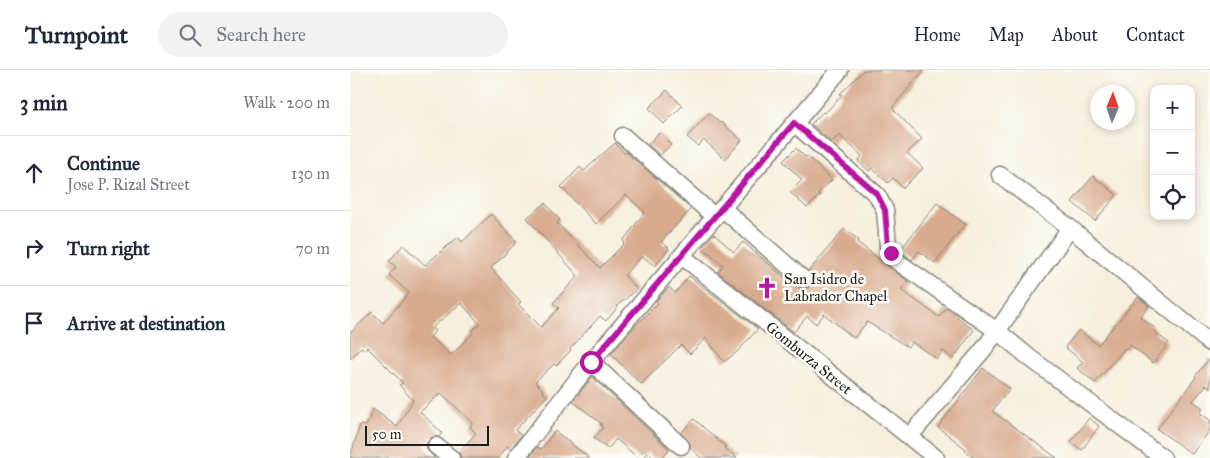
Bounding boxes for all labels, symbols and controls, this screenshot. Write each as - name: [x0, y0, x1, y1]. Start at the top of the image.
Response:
- search box: [158, 12, 508, 57]
- text: Turnpoint: [25, 20, 128, 50]
- icon: search: [176, 21, 204, 49]
- text: Search here: [216, 23, 306, 46]
- text: Home: [914, 24, 961, 46]
- text: Map: [989, 24, 1024, 46]
- text: About: [1052, 24, 1098, 46]
- text: Contact: [1126, 24, 1185, 46]
- north arrow: [1090, 85, 1135, 130]
- map controls: [1150, 85, 1195, 220]
- button: +: [1150, 85, 1195, 130]
- text: 3 min: [20, 90, 68, 116]
- text: Walk · 200 m: [243, 93, 330, 112]
- button: −: [1150, 130, 1195, 175]
- text: Continue: [67, 152, 140, 175]
- icon: ahead: [20, 159, 48, 187]
- text: 130 m: [291, 164, 330, 183]
- text: Jose P. Rizal Street: [67, 175, 190, 194]
- button: locate: [1150, 175, 1195, 220]
- icon: right: [20, 234, 48, 262]
- text: Turn right: [67, 237, 150, 260]
- text: 70 m: [295, 239, 330, 258]
- route end: [880, 242, 903, 265]
- place label: San Isidro de Labrador Chapel: [784, 270, 888, 305]
- church icon: San Isidro de Labrador Chapel: [754, 275, 780, 301]
- icon: arrive: [20, 309, 48, 337]
- text: Arrive at destination: [67, 312, 225, 335]
- street label: Gomburza Street: [762, 318, 856, 399]
- route start: [580, 351, 603, 374]
- scale bar: [365, 423, 489, 446]
- text: 50 m: [372, 426, 401, 443]

